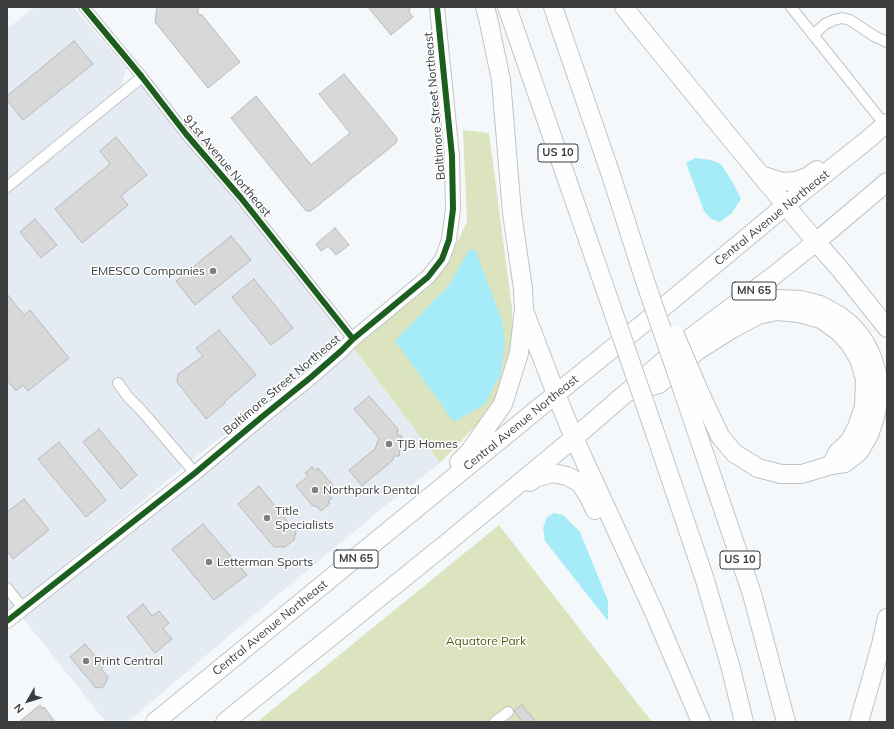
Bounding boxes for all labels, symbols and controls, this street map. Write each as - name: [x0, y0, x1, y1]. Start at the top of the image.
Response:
- street label: Baltimore Street Northeast: [421, 31, 449, 181]
- street label: 91st Avenue Northeast: [180, 112, 274, 220]
- road number: US 10: [538, 144, 578, 162]
- street label: Central Avenue Northeast: [712, 167, 832, 269]
- place label: EMESCO Companies: [91, 264, 205, 278]
- marker: EMESCO Companies: [208, 266, 218, 276]
- road number: MN 65: [732, 282, 776, 300]
- street label: Baltimore Street Northeast: [221, 332, 343, 438]
- street label: Central Avenue Northeast: [461, 372, 581, 474]
- place label: TJB Homes: [397, 437, 458, 451]
- marker: TJB Homes: [384, 439, 394, 449]
- place label: Northpark Dental: [323, 483, 420, 497]
- marker: Northpark Dental: [310, 485, 320, 495]
- place label: Title Specialists: [275, 504, 334, 532]
- marker: Title Specialists: [262, 513, 272, 523]
- road number: MN 65: [334, 550, 378, 568]
- road number: US 10: [720, 551, 760, 569]
- place label: Letterman Sports: [217, 555, 313, 569]
- marker: Letterman Sports: [204, 557, 214, 567]
- street label: Central Avenue Northeast: [210, 577, 330, 679]
- park label: Aquatore Park: [446, 634, 526, 648]
- place label: Print Central: [94, 654, 163, 668]
- marker: Print Central: [81, 656, 91, 666]
- north arrow: [8, 681, 48, 721]
- text: N: [11, 701, 27, 716]

